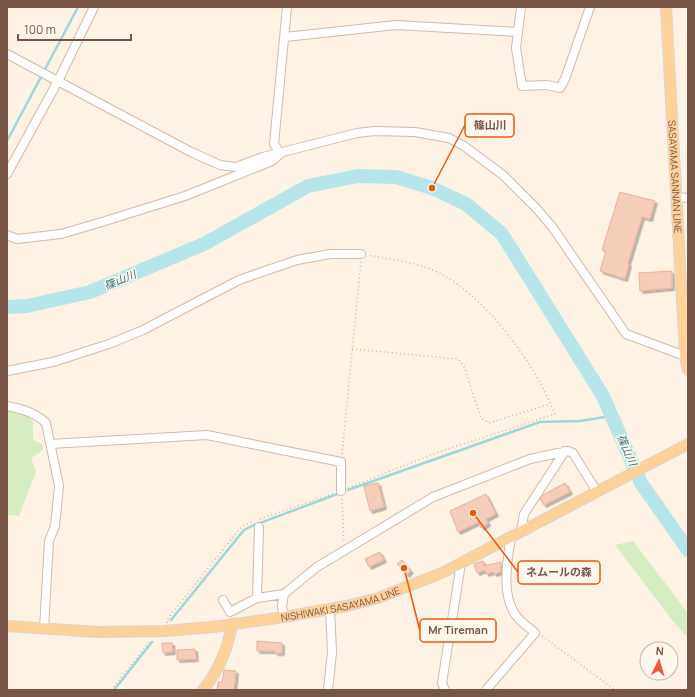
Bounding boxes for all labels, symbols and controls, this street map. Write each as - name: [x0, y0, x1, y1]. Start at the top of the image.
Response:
- scale bar: [18, 16, 131, 42]
- text: 100 m: [24, 21, 56, 38]
- callout: 篠山川: [465, 114, 514, 137]
- text: 篠山川: [474, 117, 507, 132]
- street label: SASAYAMA SANNAN LINE: [665, 120, 685, 234]
- water label: 篠山川: [102, 266, 139, 293]
- water label: 篠山川: [614, 432, 641, 469]
- callout: ネムールの森: [518, 561, 600, 584]
- text: ネムールの森: [526, 564, 592, 579]
- street label: NISHIWAKI SASAYAMA LINE: [280, 583, 402, 624]
- callout: Mr Tireman: [420, 619, 496, 642]
- text: Mr Tireman: [428, 622, 488, 637]
- north arrow: [639, 641, 679, 681]
- text: N: [655, 643, 665, 658]

